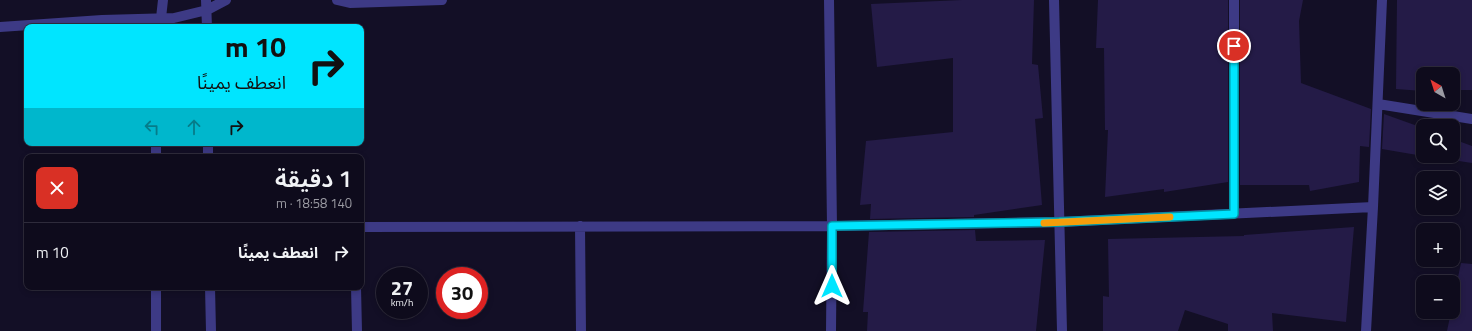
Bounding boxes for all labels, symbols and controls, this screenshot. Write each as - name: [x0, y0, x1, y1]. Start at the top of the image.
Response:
- text: 10 m: [225, 25, 286, 68]
- pin: [1217, 29, 1251, 63]
- icon: arrive: [1223, 35, 1245, 57]
- icon: right: [300, 40, 352, 92]
- north arrow: [1416, 67, 1460, 111]
- map controls: [1416, 67, 1460, 319]
- text: انعطف يمينًا: [197, 69, 286, 96]
- icon: left: [141, 116, 163, 138]
- icon: ahead: [183, 116, 205, 138]
- icon: right: [225, 116, 247, 138]
- button: search: [1416, 119, 1460, 163]
- text: 1 دقيقة: [275, 160, 352, 196]
- button: close: [36, 167, 78, 209]
- button: layers: [1416, 171, 1460, 215]
- text: 140 m · 18:58: [276, 193, 352, 213]
- button: +: [1416, 223, 1460, 267]
- text: 10 m: [36, 241, 69, 264]
- text: انعطف يمينًا: [238, 241, 318, 264]
- icon: right: [330, 242, 352, 264]
- position arrow: [811, 265, 853, 307]
- speed limit sign: 30: [436, 267, 488, 319]
- text: 27: [391, 272, 413, 303]
- button: −: [1416, 275, 1460, 319]
- text: km/h: [391, 295, 413, 310]

